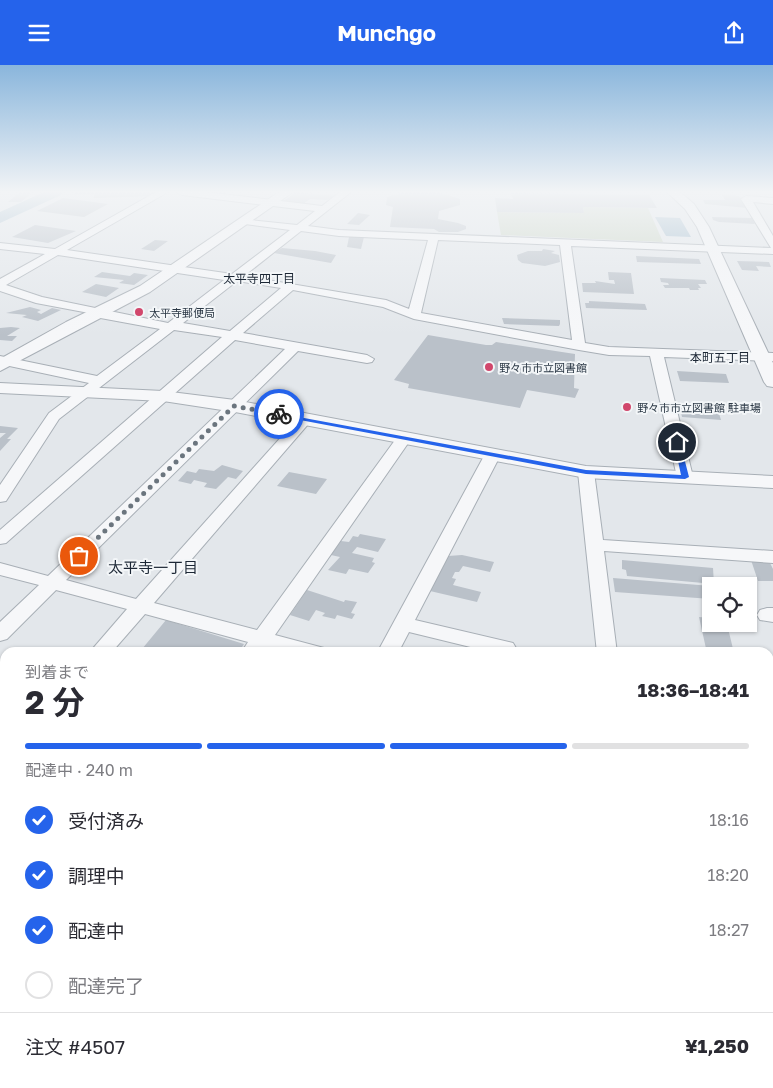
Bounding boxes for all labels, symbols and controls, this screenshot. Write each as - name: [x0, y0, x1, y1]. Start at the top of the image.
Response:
- icon: menu: [25, 19, 53, 47]
- text: Munchgo: [337, 19, 436, 46]
- icon: share: [720, 19, 748, 47]
- district label: 太平寺四丁目: [223, 271, 295, 286]
- marker: 太平寺郵便局: [133, 306, 145, 318]
- place label: 太平寺郵便局: [149, 306, 215, 319]
- district label: 本町五丁目: [690, 350, 750, 365]
- marker: 野々市市立図書館: [483, 361, 495, 373]
- place label: 野々市市立図書館: [499, 361, 587, 374]
- courier: [254, 389, 304, 439]
- icon: bike: [265, 400, 293, 428]
- marker: 野々市市立図書館 駐車場: [621, 401, 633, 413]
- place label: 野々市市立図書館 駐車場: [637, 401, 761, 414]
- pin: [656, 421, 698, 463]
- icon: home: [663, 428, 691, 456]
- pin: [58, 535, 100, 577]
- icon: bag: [65, 542, 93, 570]
- district label: 太平寺一丁目: [108, 558, 198, 576]
- map controls: [702, 577, 757, 632]
- button: locate: [702, 577, 757, 632]
- text: 到着まで: [25, 662, 89, 682]
- text: 18:36–18:41: [638, 678, 749, 701]
- text: 2 分: [25, 683, 85, 721]
- text: 配達中 · 240 m: [25, 760, 133, 780]
- icon: check: [25, 806, 53, 834]
- text: 受付済み: [68, 809, 144, 832]
- text: 18:16: [709, 810, 749, 830]
- icon: check: [25, 861, 53, 889]
- text: 調理中: [68, 864, 125, 887]
- text: 18:20: [707, 865, 749, 885]
- icon: check: [25, 916, 53, 944]
- text: 配達中: [68, 919, 125, 942]
- text: 18:27: [709, 920, 749, 940]
- text: 配達完了: [68, 974, 144, 997]
- text: ¥1,250: [685, 1034, 749, 1057]
- text: 注文 #4507: [25, 1035, 125, 1058]

